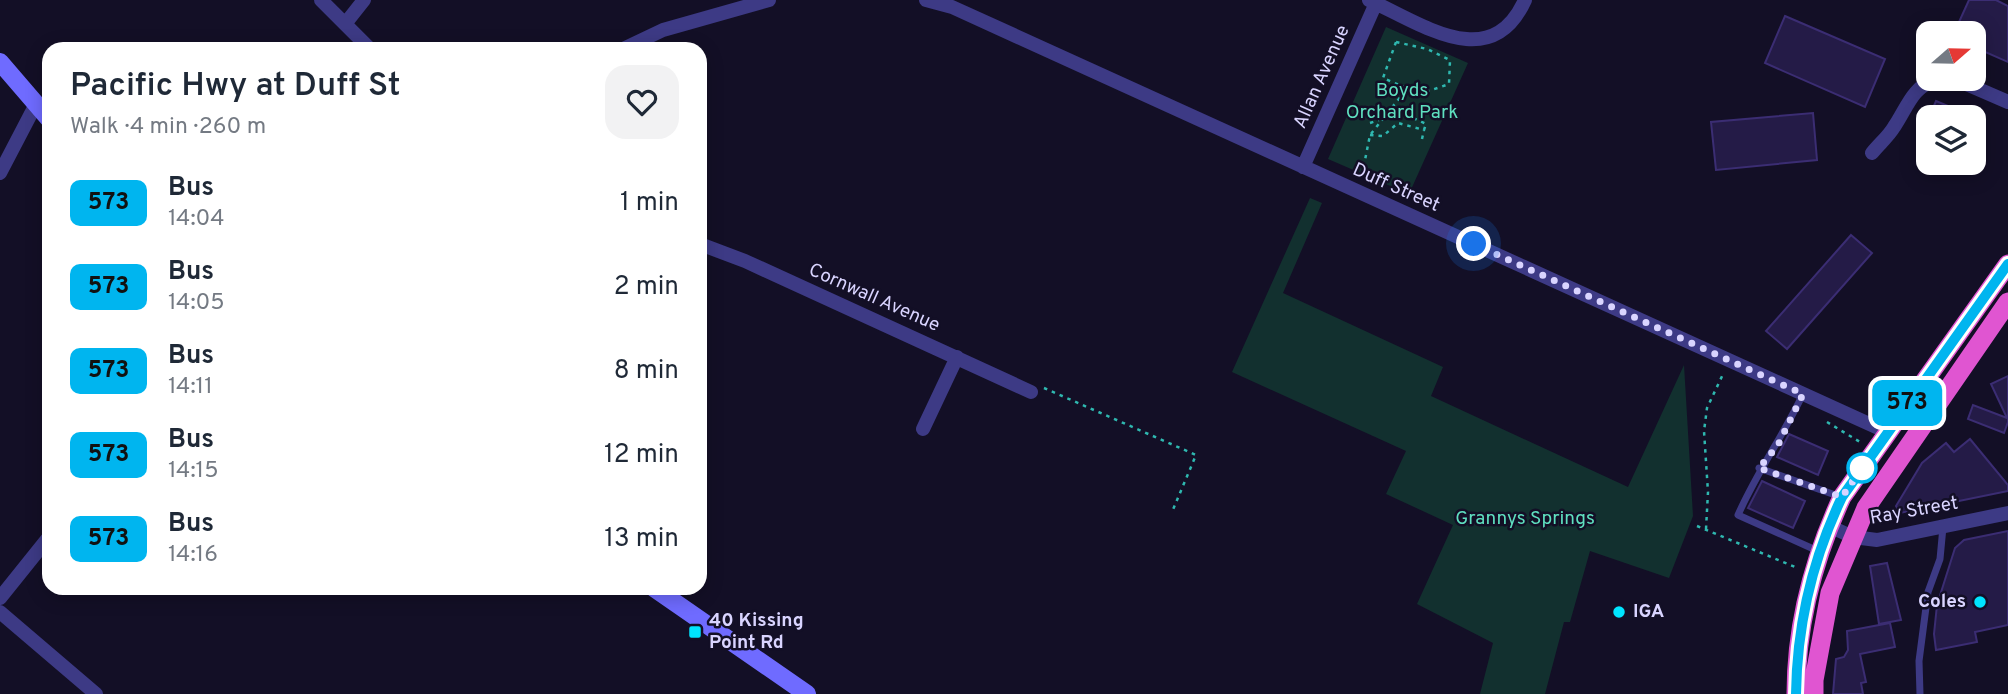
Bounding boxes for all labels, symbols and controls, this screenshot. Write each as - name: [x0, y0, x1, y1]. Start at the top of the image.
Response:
- street label: Allan Avenue: [1288, 21, 1356, 133]
- north arrow: [1916, 21, 1986, 91]
- map controls: [1916, 21, 1986, 175]
- button: heart: [605, 65, 679, 139]
- text: Pacific Hwy at Duff St: [70, 66, 400, 108]
- park label: Boyds Orchard Park: [1346, 79, 1458, 125]
- button: layers: [1916, 105, 1986, 175]
- text: Walk · 4 min · 260 m: [70, 113, 266, 142]
- street label: Duff Street: [1349, 158, 1443, 218]
- text: Bus: [168, 172, 214, 205]
- text: 1 min: [620, 187, 679, 220]
- text: 573: [88, 188, 129, 218]
- text: 14:04: [168, 205, 225, 234]
- your location: [1456, 226, 1491, 261]
- text: Bus: [168, 256, 214, 289]
- street label: Cornwall Avenue: [805, 258, 943, 338]
- text: 2 min: [614, 271, 679, 304]
- text: 573: [88, 272, 129, 302]
- text: 14:05: [168, 289, 225, 318]
- text: Bus: [168, 340, 214, 373]
- text: 8 min: [614, 355, 679, 388]
- text: 573: [88, 356, 129, 386]
- text: 14:11: [168, 373, 213, 402]
- line badge: 573: [1867, 380, 1947, 426]
- text: 573: [1886, 388, 1928, 418]
- text: Bus: [168, 424, 214, 457]
- text: 12 min: [604, 439, 679, 472]
- text: 573: [88, 440, 129, 470]
- unlabelled marker: [1847, 453, 1877, 483]
- text: 14:15: [168, 457, 218, 486]
- street label: Ray Street: [1868, 491, 1960, 531]
- park label: Grannys Springs: [1455, 507, 1595, 531]
- text: Bus: [168, 508, 214, 541]
- text: 13 min: [604, 523, 679, 556]
- text: 573: [88, 524, 129, 554]
- text: 14:16: [168, 541, 218, 570]
- place label: Coles: [1918, 590, 1966, 614]
- marker: Coles: [1972, 594, 1988, 610]
- place label: IGA: [1633, 600, 1665, 624]
- marker: IGA: [1611, 604, 1627, 620]
- place label: 40 Kissing Point Rd: [709, 609, 804, 655]
- marker: 40 Kissing Point Rd: [687, 624, 703, 640]

